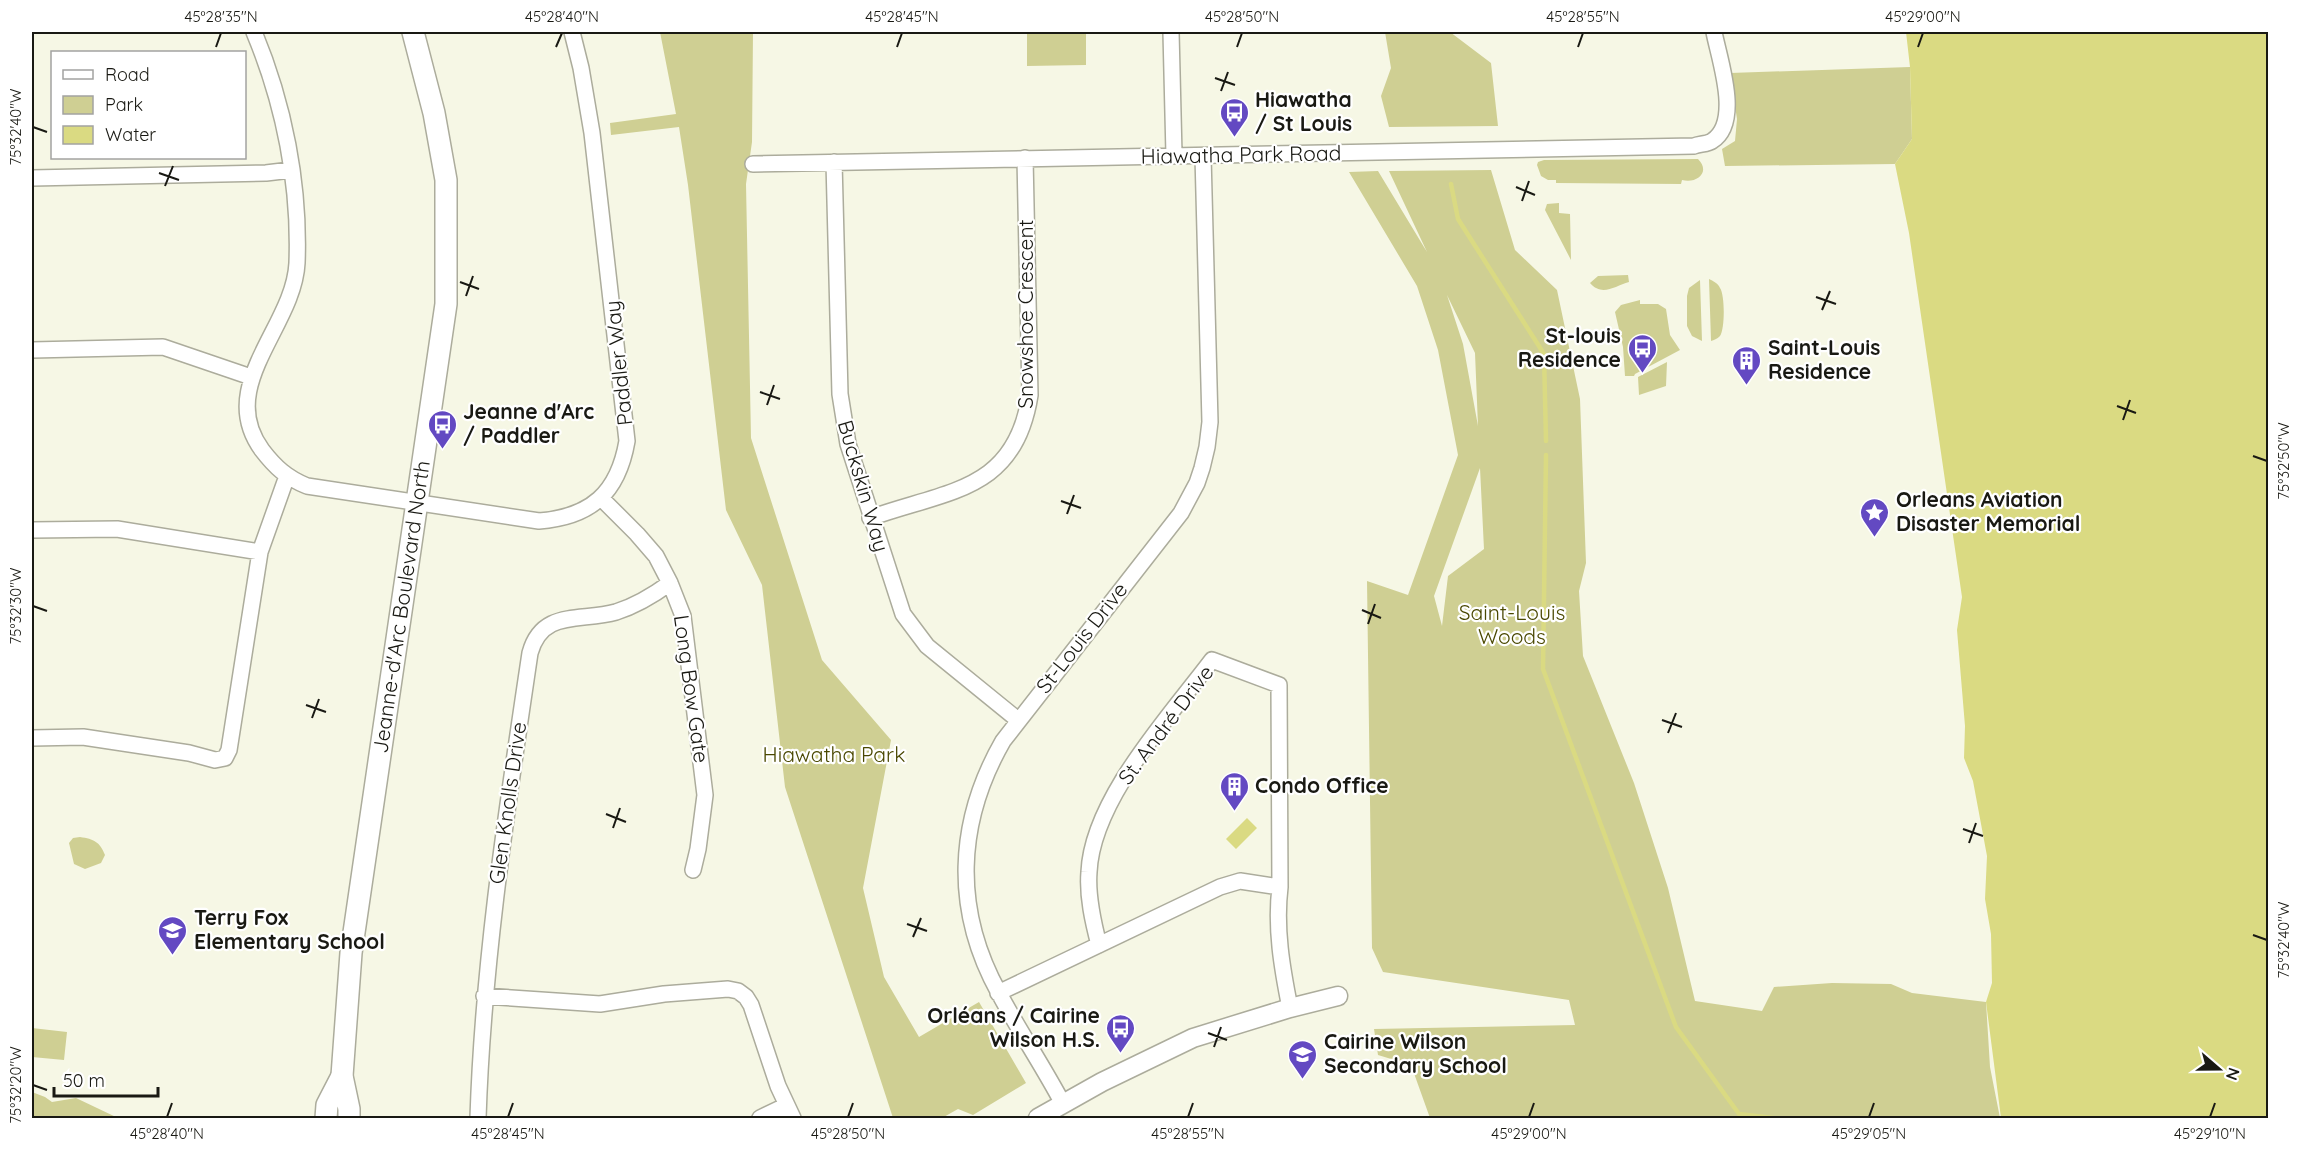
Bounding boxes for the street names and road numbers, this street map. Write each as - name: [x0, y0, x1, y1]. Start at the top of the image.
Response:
- street label: Hiawatha Park Road: [1140, 139, 1342, 169]
- street label: Snowshoe Crescent: [1012, 219, 1038, 409]
- street label: Paddler Way: [599, 299, 638, 427]
- street label: Buckskin Way: [833, 417, 895, 555]
- street label: Jeanne-d'Arc Boulevard North: [366, 459, 435, 755]
- street label: St-Louis Drive: [1030, 577, 1133, 698]
- street label: Long Bow Gate: [669, 613, 715, 765]
- street label: St. André Drive: [1112, 660, 1219, 789]
- street label: Glen Knolls Drive: [483, 720, 531, 886]

